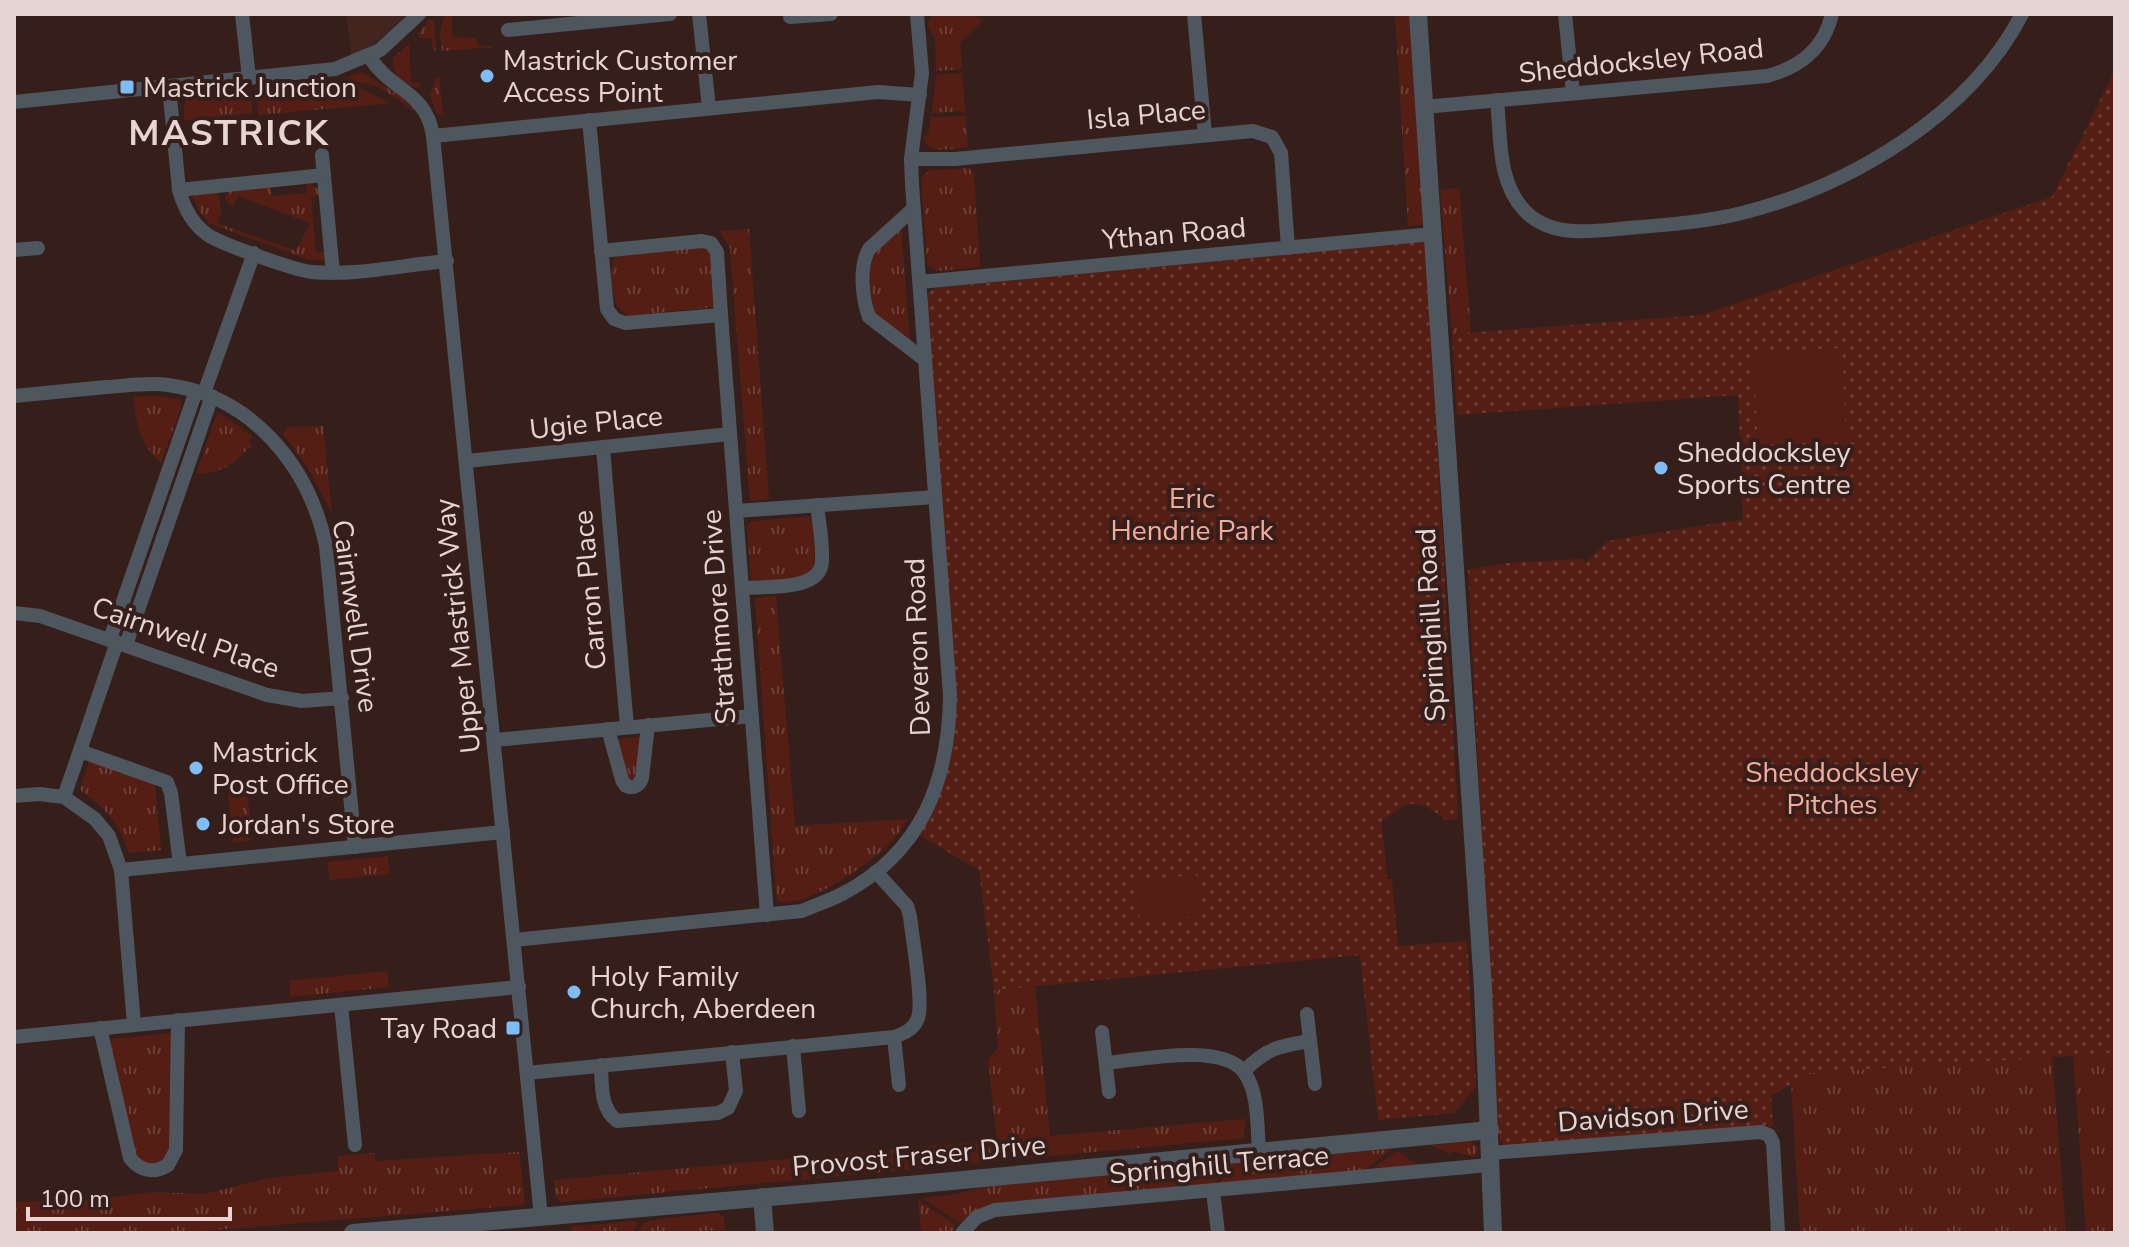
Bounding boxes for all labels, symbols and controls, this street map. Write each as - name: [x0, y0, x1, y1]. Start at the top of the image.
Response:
- street label: Sheddocksley Road: [1517, 29, 1765, 93]
- place label: Mastrick Customer Access Point: [503, 42, 737, 112]
- marker: Mastrick Customer Access Point: [478, 67, 496, 85]
- place label: Mastrick Junction: [143, 69, 357, 107]
- marker: Mastrick Junction: [118, 78, 136, 96]
- street label: Isla Place: [1085, 91, 1207, 139]
- district label: MASTRICK: [128, 109, 330, 158]
- street label: Ythan Road: [1099, 209, 1248, 259]
- street label: Ugie Place: [528, 397, 665, 449]
- place label: Sheddocksley Sports Centre: [1677, 434, 1851, 504]
- marker: Sheddocksley Sports Centre: [1652, 459, 1670, 477]
- park label: Eric Hendrie Park: [1111, 480, 1274, 550]
- street label: Upper Mastrick Way: [426, 496, 490, 755]
- street label: Carron Place: [564, 508, 616, 671]
- street label: Strathmore Drive: [693, 508, 745, 726]
- street label: Cairnwell Drive: [323, 517, 387, 715]
- street label: Springhill Road: [1407, 527, 1455, 723]
- street label: Deveron Road: [896, 557, 940, 737]
- street label: Cairnwell Place: [87, 588, 284, 688]
- place label: Mastrick Post Office: [212, 734, 349, 804]
- park label: Sheddocksley Pitches: [1745, 754, 1919, 824]
- marker: Mastrick Post Office: [187, 759, 205, 777]
- place label: Jordan's Store: [218, 806, 395, 844]
- marker: Jordan's Store: [194, 815, 212, 833]
- place label: Holy Family Church, Aberdeen: [590, 958, 816, 1028]
- marker: Holy Family Church, Aberdeen: [565, 983, 583, 1001]
- place label: Tay Road: [381, 1010, 497, 1048]
- marker: Tay Road: [504, 1019, 522, 1037]
- street label: Davidson Drive: [1556, 1090, 1750, 1142]
- street label: Provost Fraser Drive: [791, 1126, 1048, 1186]
- street label: Springhill Terrace: [1108, 1136, 1331, 1194]
- scale bar: [28, 1171, 230, 1221]
- text: 100 m: [40, 1183, 110, 1215]

